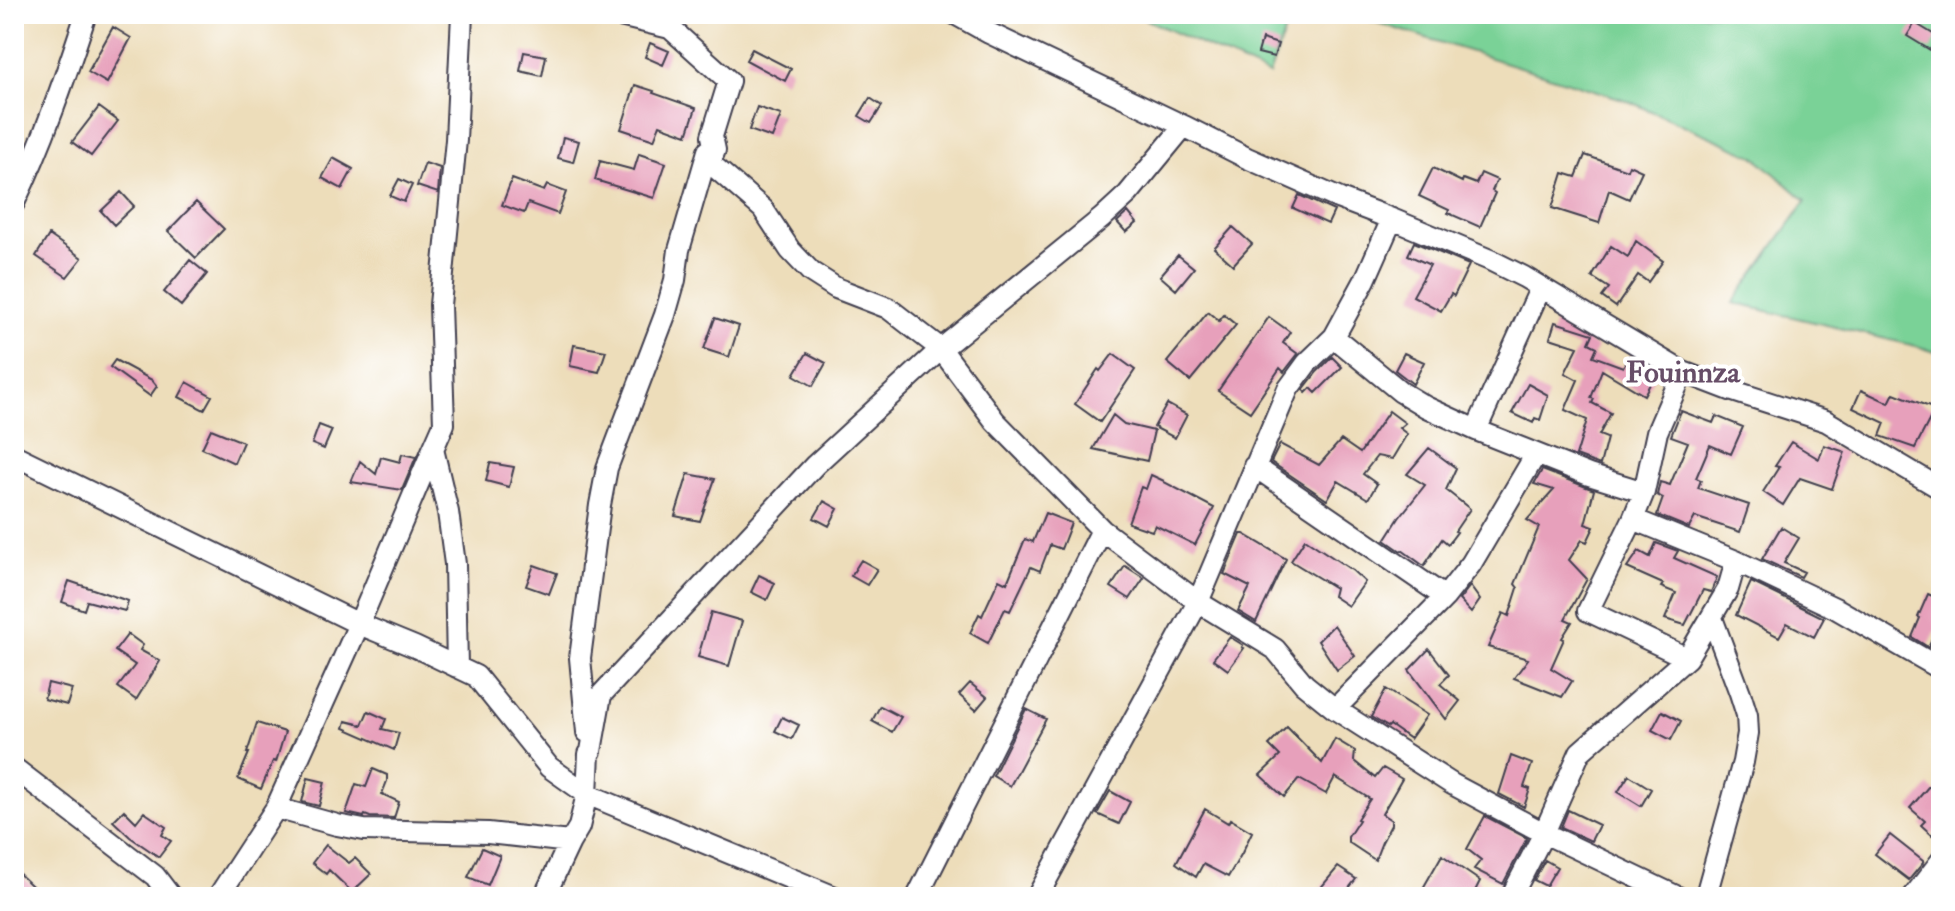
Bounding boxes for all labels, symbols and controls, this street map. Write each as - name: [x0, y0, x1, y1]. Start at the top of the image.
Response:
- district label: Fouinnza: [1626, 354, 1742, 391]

